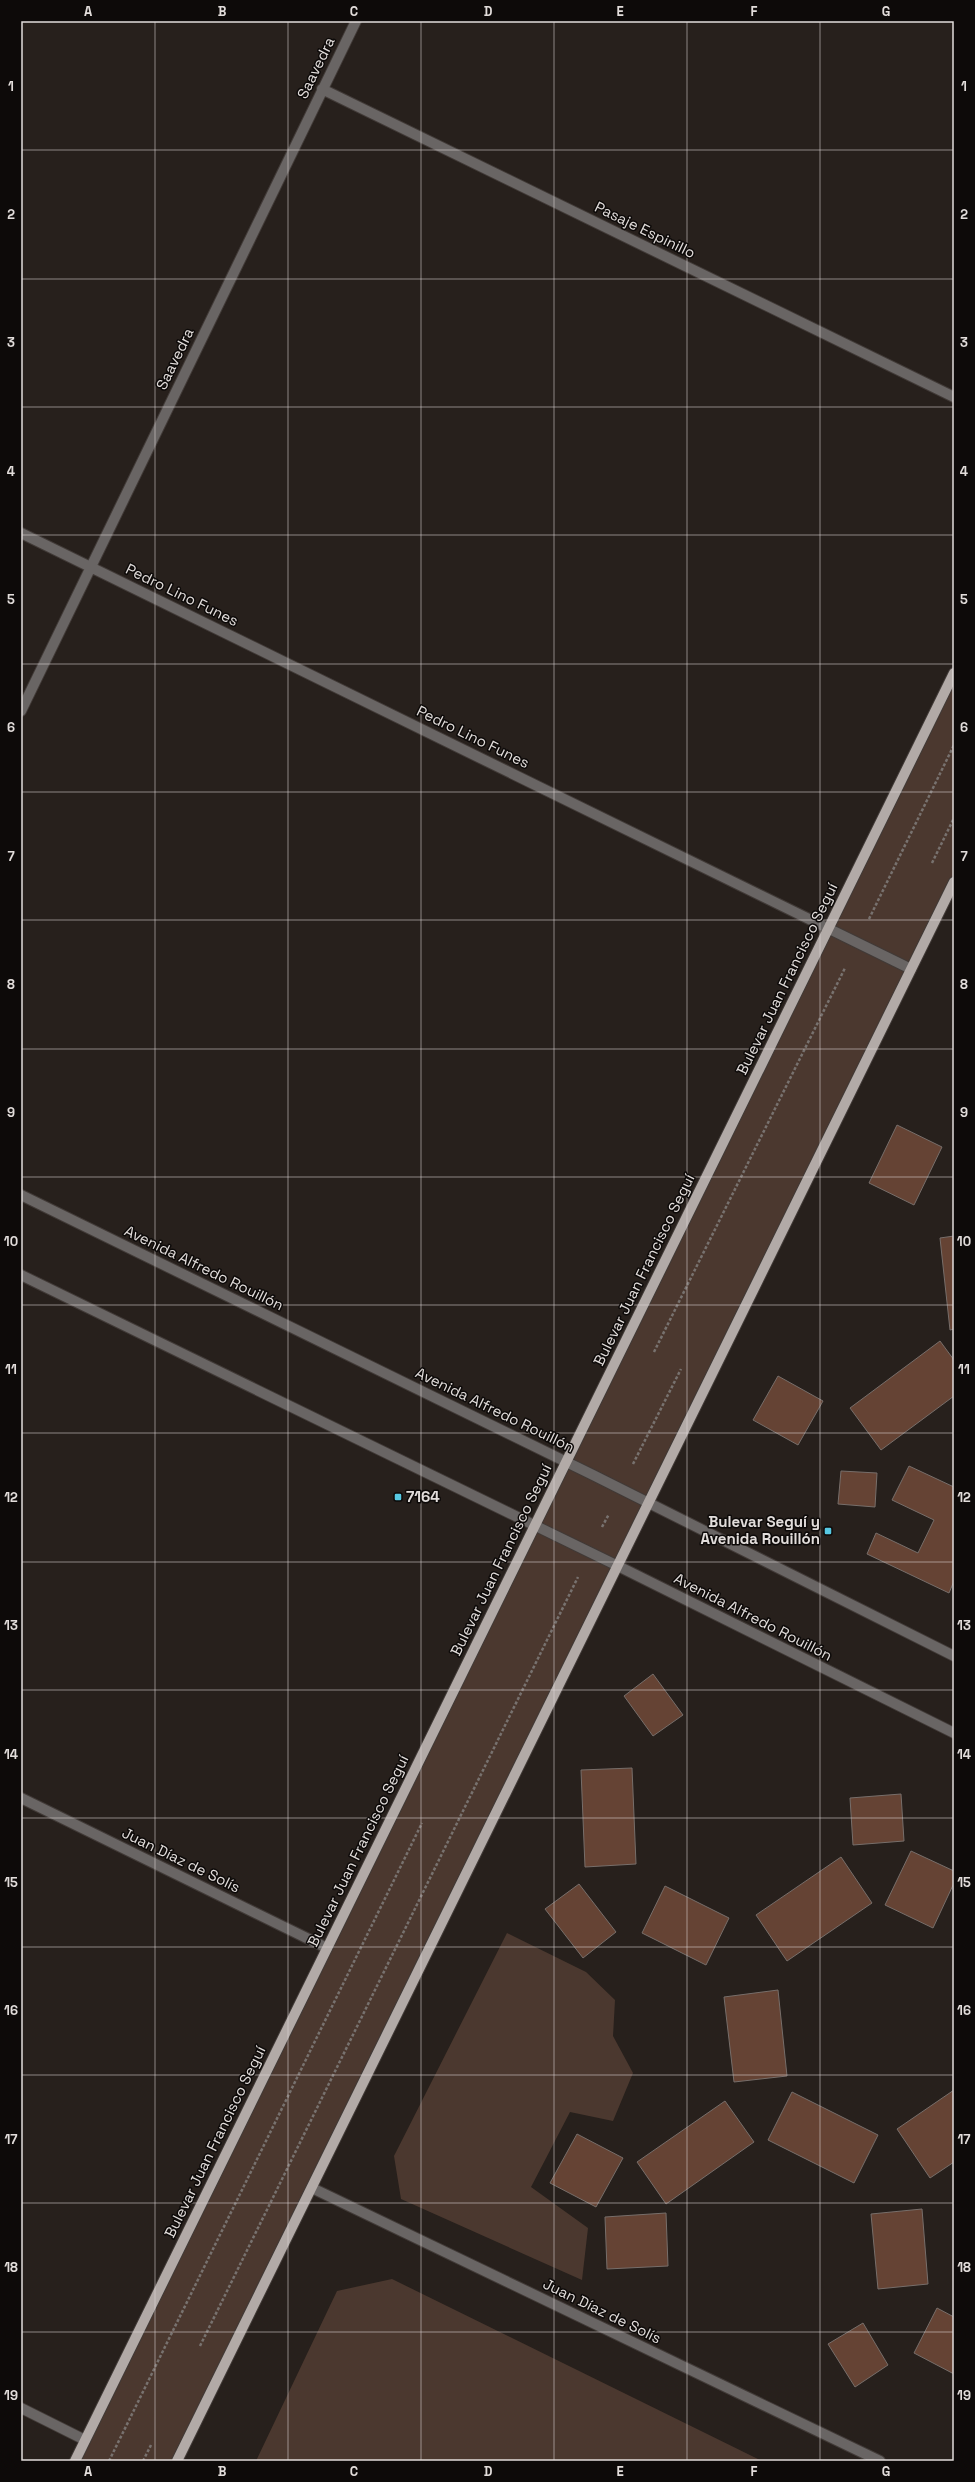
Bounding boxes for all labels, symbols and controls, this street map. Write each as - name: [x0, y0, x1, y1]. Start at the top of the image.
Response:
- text: A: [84, 3, 93, 20]
- text: B: [218, 3, 227, 20]
- text: C: [350, 3, 358, 20]
- text: D: [484, 3, 493, 20]
- text: E: [616, 3, 624, 20]
- text: F: [751, 3, 758, 20]
- text: G: [882, 3, 890, 20]
- street label: Saavedra: [292, 33, 339, 102]
- text: 1: [8, 78, 14, 95]
- text: 1: [961, 78, 967, 95]
- street label: Pasaje Espinillo: [592, 197, 699, 262]
- text: 2: [7, 206, 15, 223]
- text: 2: [960, 206, 968, 223]
- street label: Saavedra: [151, 324, 198, 393]
- text: 3: [7, 334, 15, 351]
- text: 3: [960, 334, 968, 351]
- text: 4: [7, 463, 15, 480]
- text: 4: [960, 463, 968, 480]
- street label: Pedro Lino Funes: [123, 559, 242, 630]
- text: 5: [7, 591, 15, 608]
- text: 5: [960, 591, 968, 608]
- street label: Pedro Lino Funes: [414, 701, 533, 772]
- text: 6: [7, 719, 15, 736]
- text: 6: [960, 719, 968, 736]
- text: 7: [7, 848, 15, 865]
- text: 7: [960, 848, 968, 865]
- street label: Bulevar Juan Francisco Seguí: [732, 879, 842, 1078]
- text: 8: [7, 976, 15, 993]
- text: 8: [960, 976, 968, 993]
- text: 9: [7, 1104, 15, 1121]
- text: 9: [960, 1104, 968, 1121]
- street label: Bulevar Juan Francisco Seguí: [589, 1170, 699, 1369]
- street label: Avenida Alfredo Rouillón: [121, 1221, 287, 1314]
- text: 10: [4, 1233, 18, 1250]
- text: 10: [957, 1233, 971, 1250]
- text: 11: [5, 1361, 17, 1378]
- text: 11: [958, 1361, 970, 1378]
- street label: Avenida Alfredo Rouillón: [412, 1363, 578, 1456]
- street label: Bulevar Juan Francisco Seguí: [446, 1460, 556, 1659]
- place label: 7164: [406, 1487, 440, 1506]
- text: 12: [4, 1489, 18, 1506]
- text: 12: [957, 1489, 971, 1506]
- marker: 7164: [393, 1492, 403, 1502]
- place label: Bulevar Seguí y Avenida Rouillón: [700, 1512, 820, 1548]
- marker: Bulevar Seguí y Avenida Rouillón: [823, 1526, 833, 1536]
- street label: Avenida Alfredo Rouillón: [671, 1568, 835, 1665]
- text: 13: [4, 1617, 18, 1634]
- text: 13: [957, 1617, 971, 1634]
- text: 14: [4, 1746, 18, 1763]
- text: 14: [957, 1746, 971, 1763]
- street label: Bulevar Juan Francisco Seguí: [303, 1751, 413, 1950]
- street label: Juan Díaz de Solís: [119, 1823, 244, 1896]
- text: 15: [4, 1874, 18, 1891]
- text: 15: [957, 1874, 971, 1891]
- text: 16: [4, 2002, 18, 2019]
- text: 16: [957, 2002, 971, 2019]
- street label: Bulevar Juan Francisco Seguí: [160, 2042, 270, 2241]
- text: 17: [4, 2131, 18, 2148]
- text: 17: [957, 2131, 971, 2148]
- text: 18: [4, 2259, 18, 2276]
- text: 18: [957, 2259, 971, 2276]
- street label: Juan Díaz de Solís: [540, 2274, 665, 2347]
- text: 19: [4, 2387, 18, 2404]
- text: 19: [957, 2387, 971, 2404]
- text: A: [84, 2463, 93, 2480]
- text: B: [218, 2463, 227, 2480]
- text: C: [350, 2463, 358, 2480]
- text: D: [484, 2463, 493, 2480]
- text: E: [616, 2463, 624, 2480]
- text: F: [751, 2463, 758, 2480]
- text: G: [882, 2463, 890, 2480]

